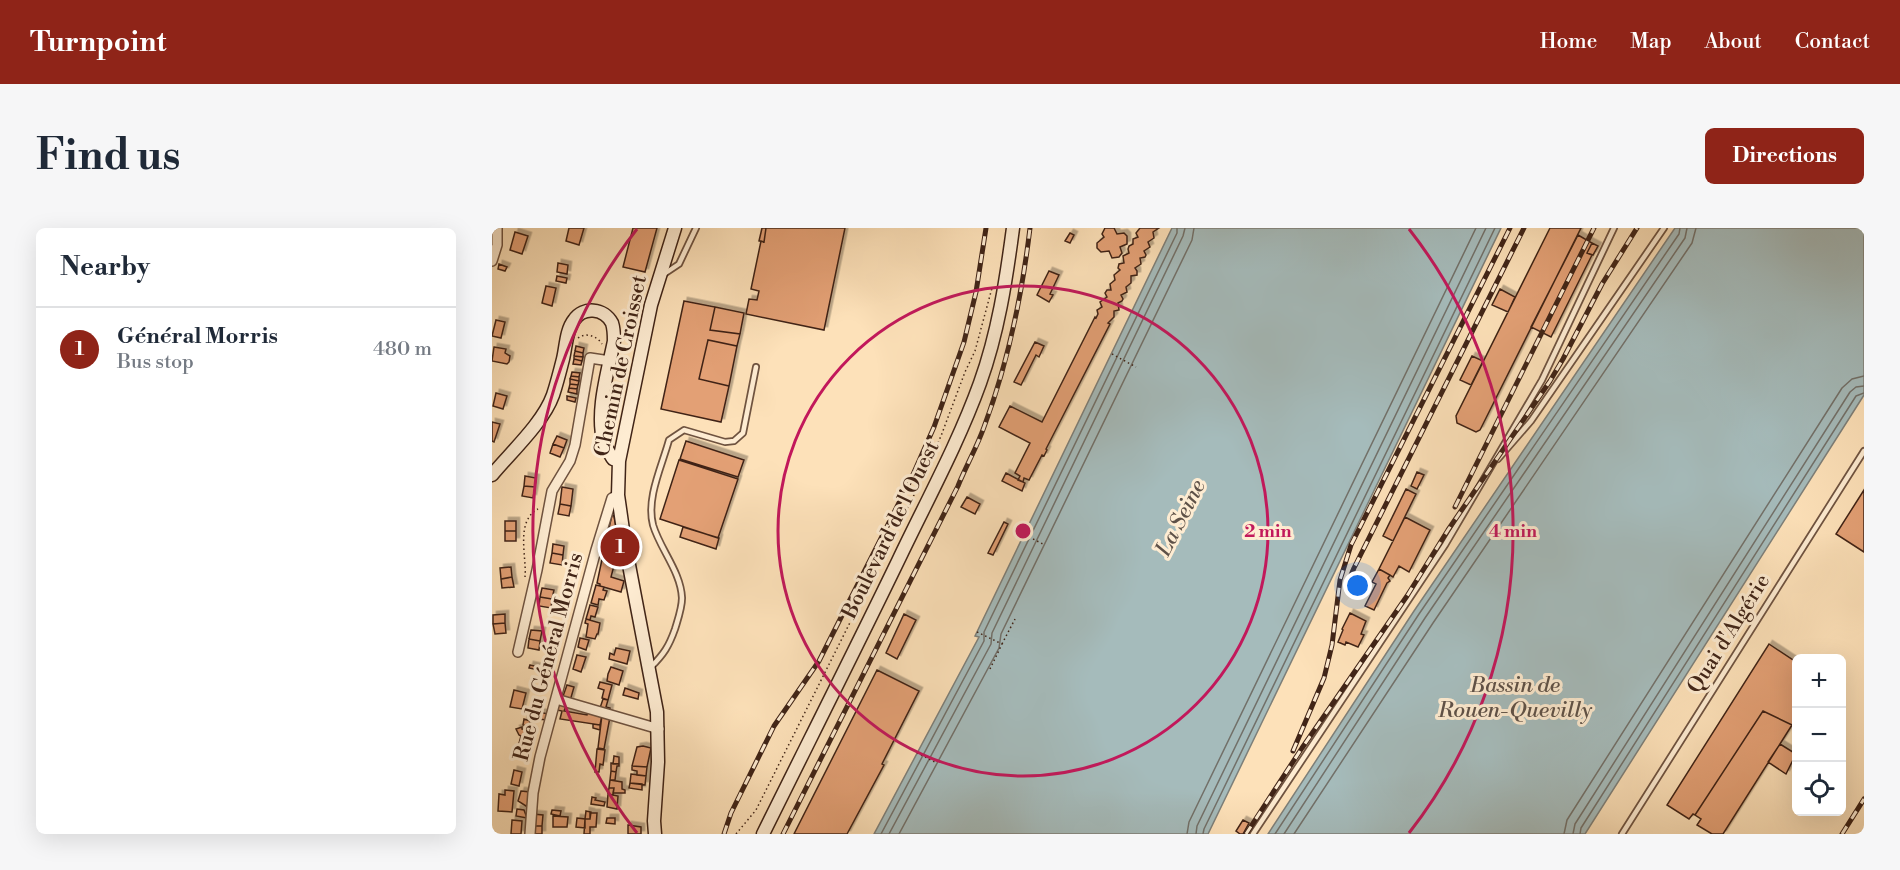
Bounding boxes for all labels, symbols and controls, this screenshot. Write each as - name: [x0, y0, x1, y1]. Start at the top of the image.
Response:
- text: Turnpoint: [30, 25, 166, 60]
- text: Home: [1540, 29, 1597, 55]
- text: Map: [1630, 29, 1672, 55]
- text: About: [1705, 29, 1762, 55]
- text: Contact: [1795, 29, 1870, 55]
- button: Directions: [1705, 128, 1864, 184]
- text: Find us: [36, 130, 180, 183]
- text: Nearby: [60, 251, 150, 283]
- street label: Chemin de Croisset: [589, 272, 653, 459]
- text: Général Morris: [117, 323, 278, 350]
- text: 1: [75, 337, 84, 362]
- text: 480 m: [373, 337, 432, 362]
- text: Bus stop: [117, 350, 194, 375]
- street label: Boulevard de l'Ouest: [836, 436, 946, 624]
- water label: La Seine: [1150, 475, 1212, 562]
- text: 2 min: [1244, 520, 1292, 543]
- text: 4 min: [1489, 520, 1537, 543]
- centre of rings: [1013, 521, 1033, 541]
- pin: 1: [600, 524, 640, 570]
- street label: Rue du Général Morris: [509, 550, 589, 764]
- street label: Quai d'Algérie: [1682, 570, 1776, 698]
- your location: [1343, 571, 1372, 600]
- map controls: [1792, 654, 1846, 816]
- button: +: [1792, 654, 1846, 708]
- water label: Bassin de Rouen-Quevilly: [1437, 672, 1592, 724]
- button: −: [1792, 708, 1846, 762]
- button: locate: [1792, 762, 1846, 816]

